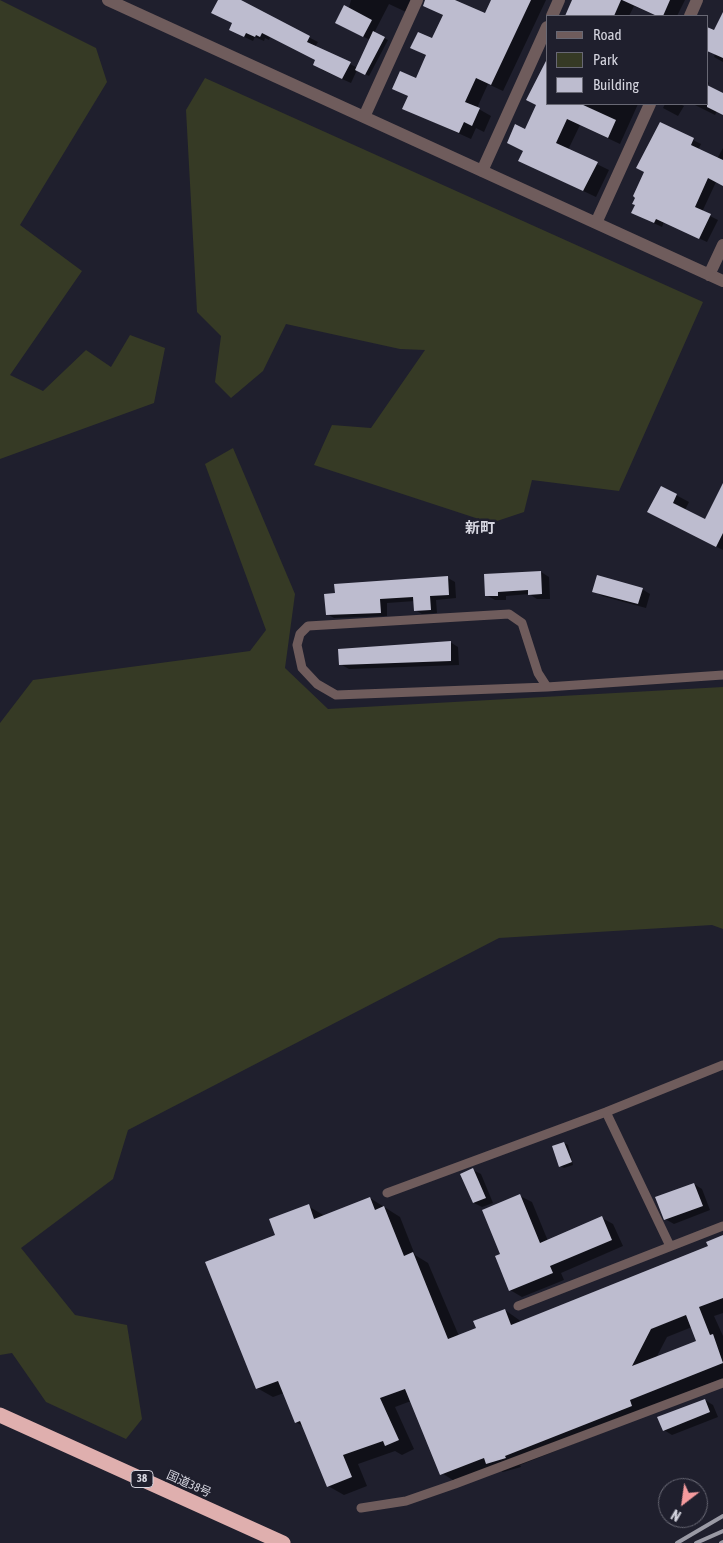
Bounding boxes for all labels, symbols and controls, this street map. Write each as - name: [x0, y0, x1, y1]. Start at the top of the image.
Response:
- legend: [546, 15, 708, 105]
- text: Road: [593, 26, 622, 43]
- text: Park: [593, 51, 618, 68]
- text: Building: [593, 76, 639, 93]
- district label: 新町: [465, 519, 495, 537]
- street label: 国道38号: [164, 1468, 214, 1500]
- road number: 38: [131, 1470, 153, 1488]
- north arrow: [658, 1478, 708, 1528]
- text: N: [668, 1506, 684, 1524]

